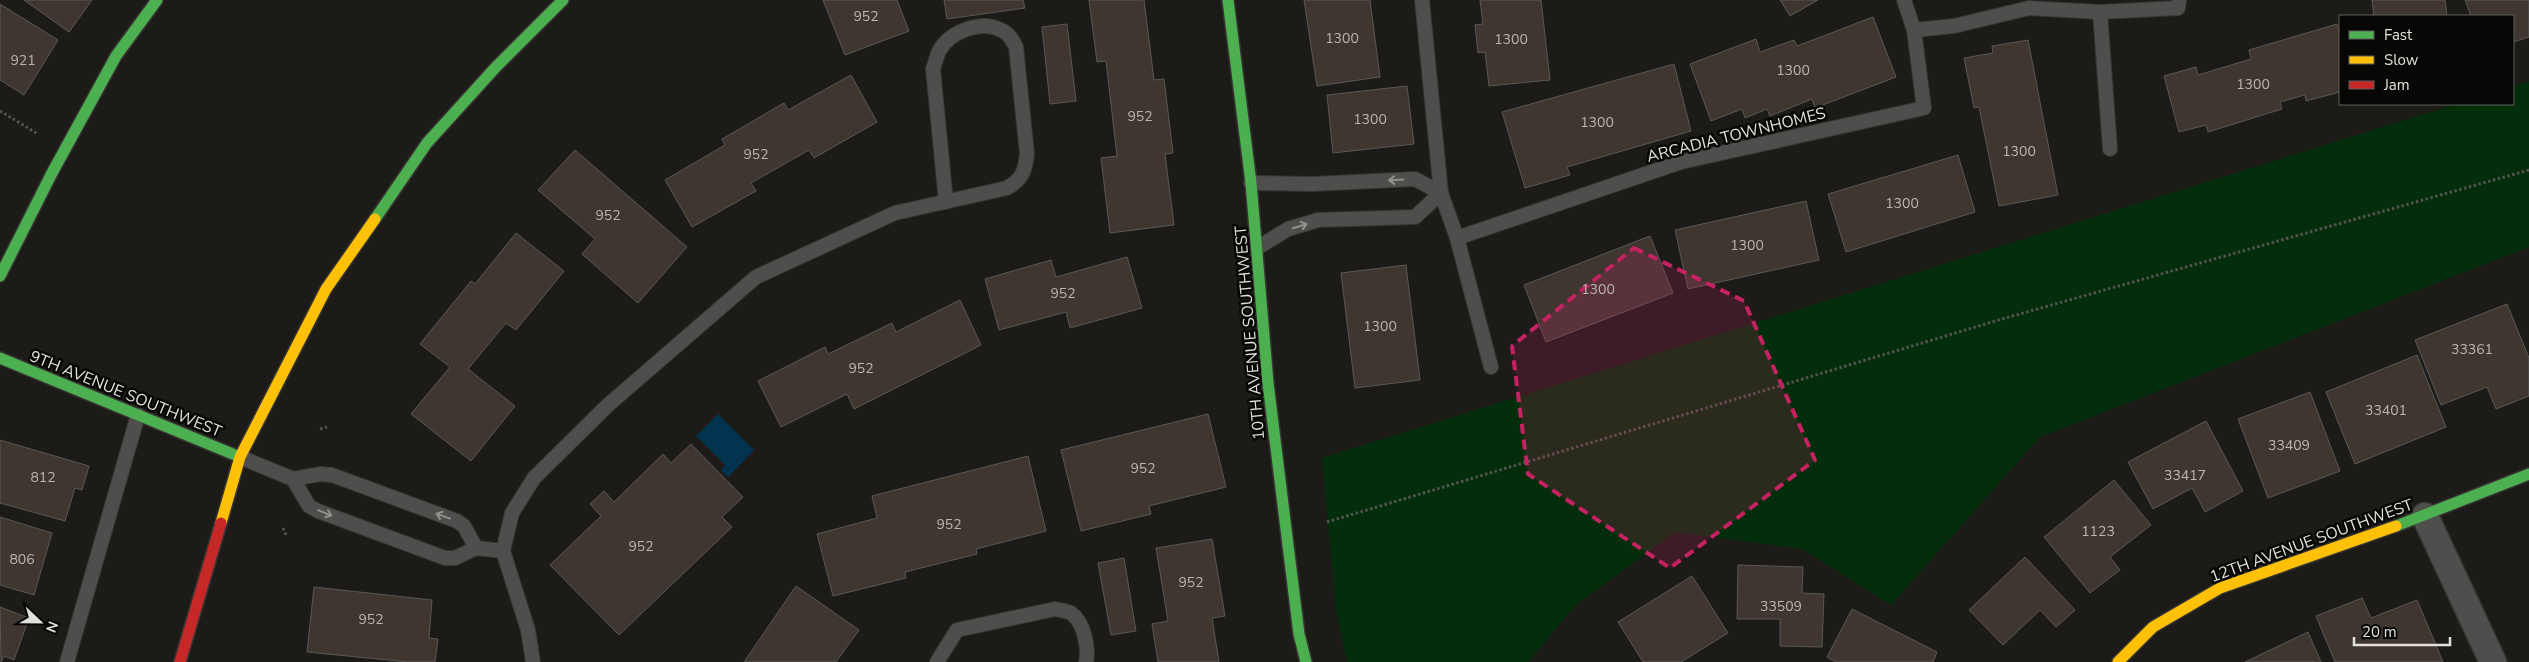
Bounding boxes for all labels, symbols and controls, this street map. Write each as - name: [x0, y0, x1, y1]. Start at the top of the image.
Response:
- house number: 952: [853, 7, 879, 26]
- legend: [2339, 15, 2514, 105]
- text: Fast: [2384, 25, 2413, 45]
- house number: 1300: [1325, 29, 1359, 48]
- house number: 1300: [1494, 30, 1528, 49]
- text: Slow: [2384, 50, 2419, 70]
- house number: 921: [10, 51, 36, 70]
- house number: 1300: [1776, 61, 1810, 80]
- house number: 1300: [2236, 75, 2270, 94]
- text: Jam: [2383, 75, 2410, 95]
- street label: ARCADIA TOWNHOMES: [1644, 102, 1828, 168]
- house number: 952: [1127, 107, 1153, 126]
- house number: 1300: [1353, 110, 1387, 129]
- house number: 1300: [1580, 113, 1614, 132]
- house number: 1300: [2002, 142, 2036, 161]
- house number: 952: [743, 145, 769, 164]
- one-way arrow: [1388, 175, 1404, 184]
- house number: 1300: [1885, 194, 1919, 213]
- house number: 952: [595, 206, 621, 225]
- one-way arrow: [1291, 220, 1307, 230]
- street label: 10TH AVENUE SOUTHWEST: [1230, 225, 1270, 441]
- house number: 1300: [1730, 236, 1764, 255]
- house number: 1300: [1581, 280, 1615, 299]
- house number: 952: [1050, 284, 1076, 303]
- house number: 1300: [1363, 317, 1397, 336]
- house number: 33361: [2451, 340, 2493, 359]
- street label: 9TH AVENUE SOUTHWEST: [26, 345, 225, 443]
- house number: 952: [848, 359, 874, 378]
- house number: 33401: [2365, 401, 2407, 420]
- house number: 33409: [2268, 436, 2310, 455]
- house number: 952: [1130, 459, 1156, 478]
- house number: 33417: [2164, 466, 2206, 485]
- house number: 812: [30, 468, 56, 487]
- street label: 12TH AVENUE SOUTHWEST: [2207, 494, 2416, 588]
- one-way arrow: [317, 509, 332, 519]
- one-way arrow: [436, 511, 451, 520]
- house number: 952: [936, 515, 962, 534]
- house number: 1123: [2081, 522, 2115, 541]
- house number: 952: [628, 537, 654, 556]
- house number: 806: [9, 550, 35, 569]
- house number: 952: [1178, 573, 1204, 592]
- north arrow: [15, 597, 65, 647]
- house number: 33509: [1760, 597, 1802, 616]
- house number: 952: [358, 610, 384, 629]
- scale bar: [2354, 614, 2450, 646]
- text: N: [41, 618, 62, 635]
- text: 20 m: [2362, 622, 2397, 642]

